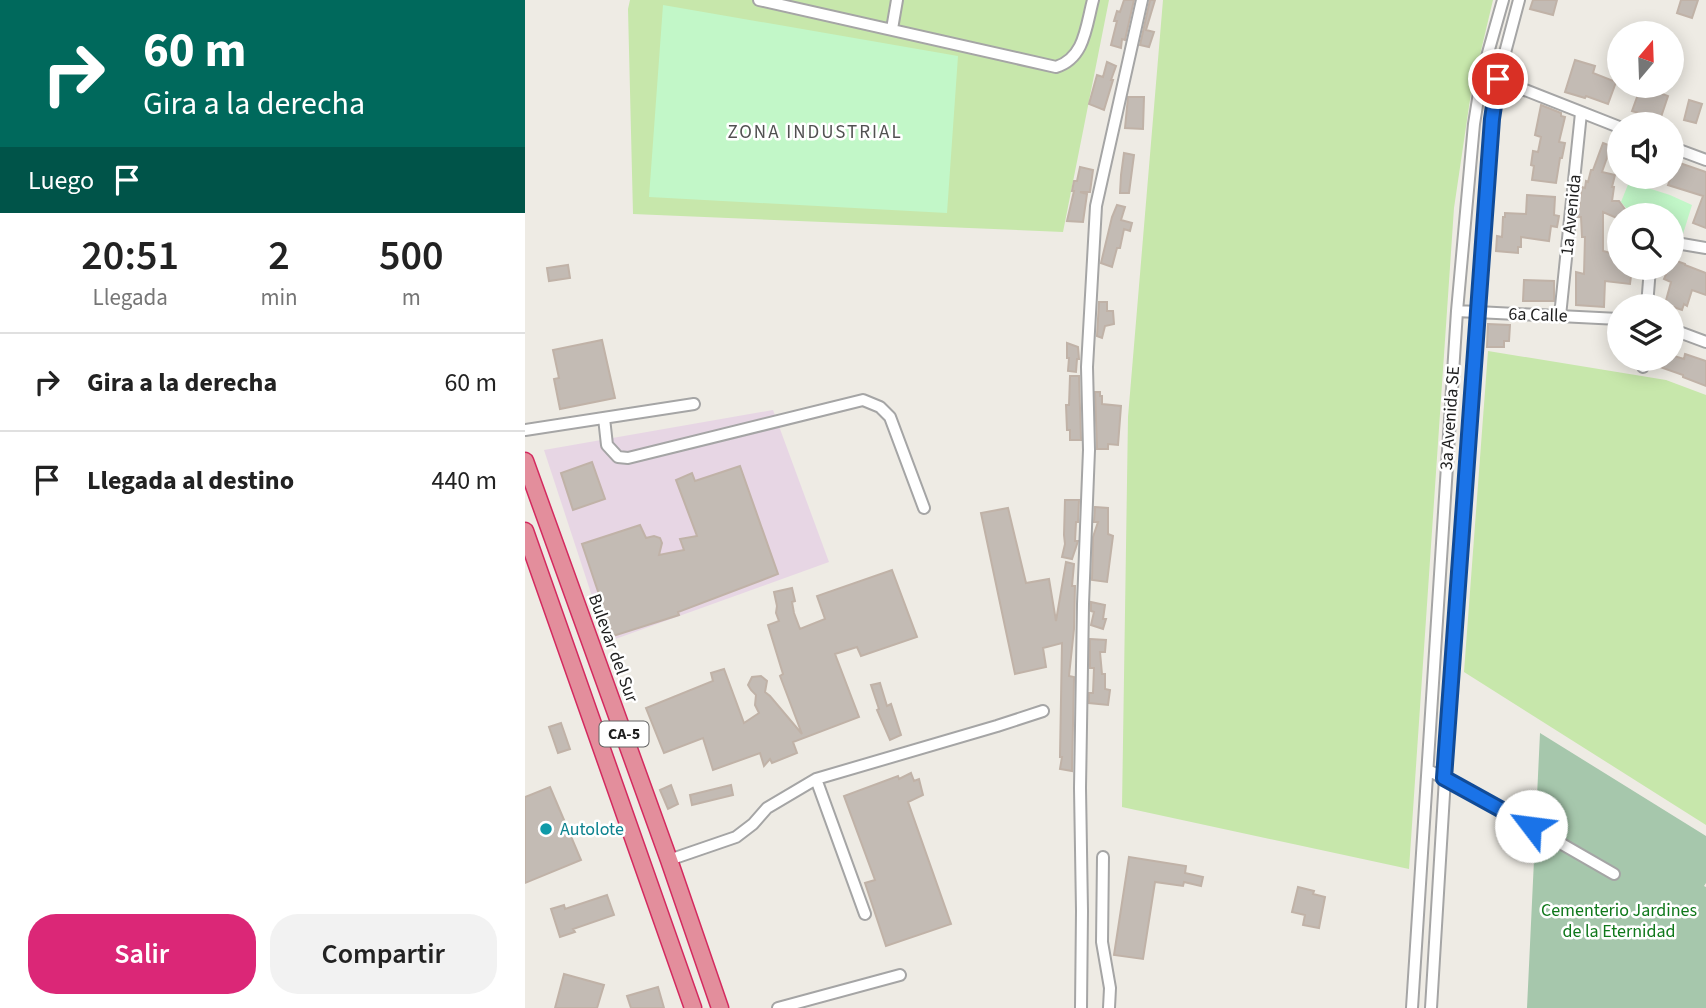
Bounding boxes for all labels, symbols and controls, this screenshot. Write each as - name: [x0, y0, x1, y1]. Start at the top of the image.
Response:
- text: 60 m: [143, 16, 247, 86]
- north arrow: [1607, 21, 1683, 98]
- map controls: [1607, 21, 1684, 371]
- icon: right: [28, 28, 119, 119]
- pin: [1468, 49, 1528, 109]
- icon: arrive: [1479, 60, 1517, 98]
- text: Gira a la derecha: [143, 81, 365, 127]
- button: sound: [1607, 112, 1684, 189]
- district label: ZONA INDUSTRIAL: [727, 119, 903, 146]
- icon: arrive: [108, 161, 146, 199]
- text: Luego: [28, 162, 94, 199]
- street label: 1a Avenida: [1554, 173, 1588, 257]
- button: search: [1607, 203, 1684, 280]
- text: 20:51: [81, 226, 179, 286]
- text: 2: [268, 226, 290, 286]
- text: 500: [379, 226, 444, 286]
- text: Llegada: [93, 281, 168, 314]
- text: min: [260, 281, 298, 314]
- text: m: [402, 281, 421, 314]
- button: layers: [1607, 294, 1684, 371]
- street label: 6a Calle: [1508, 301, 1568, 329]
- icon: right: [28, 363, 66, 401]
- text: Gira a la derecha: [87, 364, 277, 401]
- text: 60 m: [444, 364, 497, 401]
- street label: 3a Avenida SE: [1434, 365, 1466, 471]
- icon: arrive: [28, 461, 66, 499]
- text: Llegada al destino: [87, 462, 294, 499]
- text: 440 m: [431, 462, 497, 499]
- street label: Bulevar del Sur: [582, 590, 644, 706]
- road number: CA-5: [599, 722, 649, 747]
- position arrow: [1494, 789, 1568, 863]
- place label: Autolote: [560, 817, 624, 842]
- marker: Autolote: [538, 821, 554, 837]
- park label: Cementerio Jardines de la Eternidad: [1541, 898, 1697, 944]
- button: Salir: [28, 914, 256, 994]
- button: Compartir: [270, 914, 497, 994]

